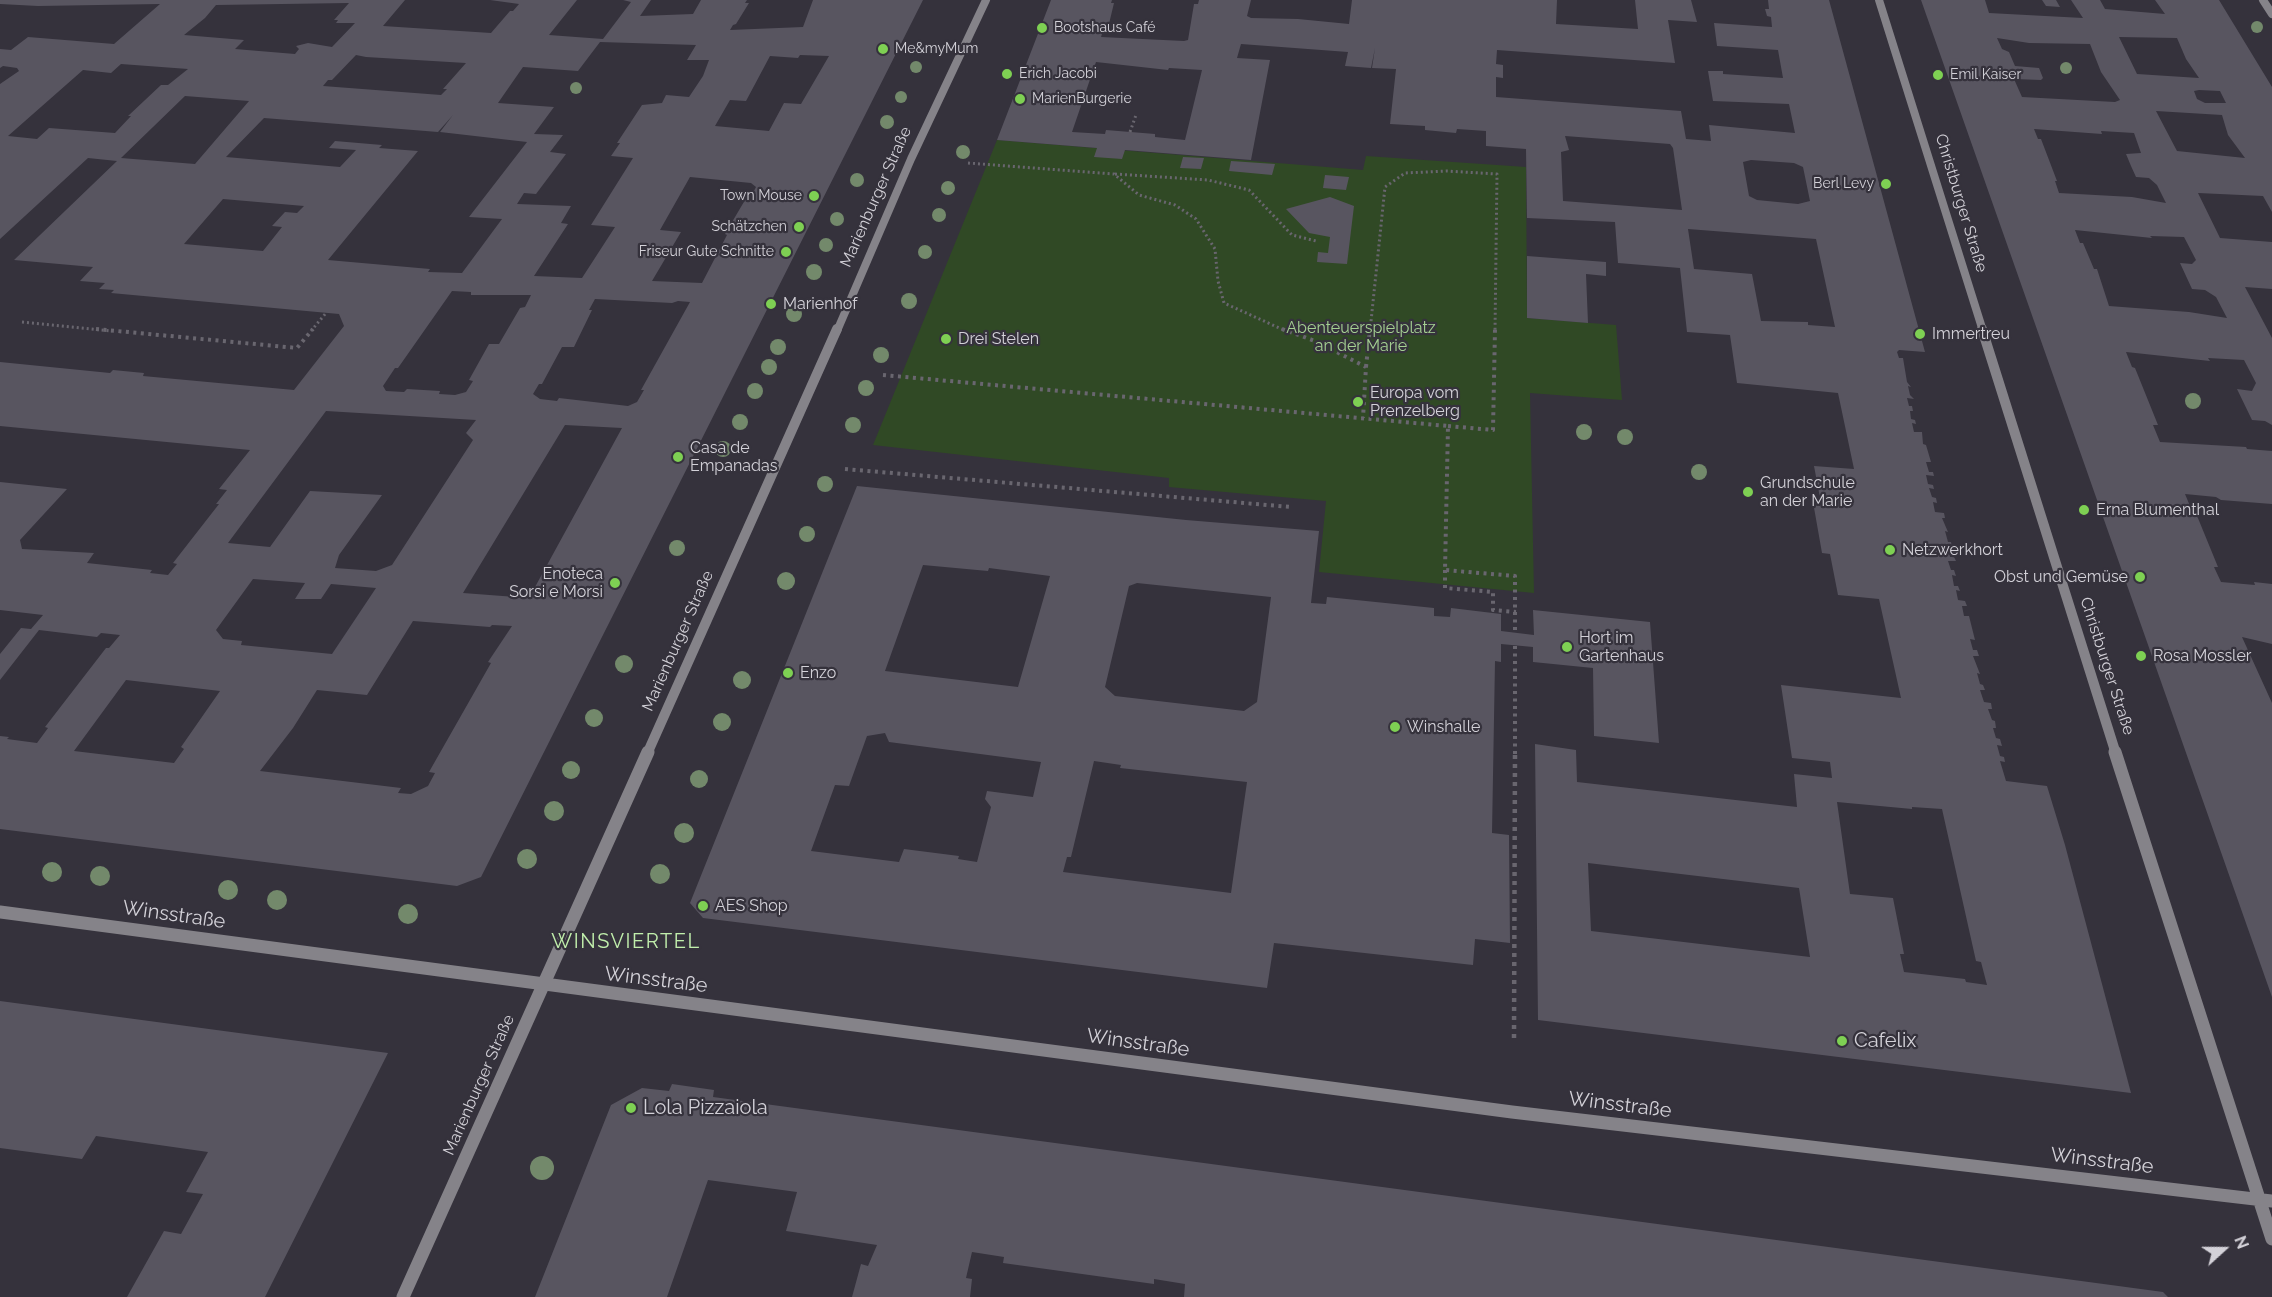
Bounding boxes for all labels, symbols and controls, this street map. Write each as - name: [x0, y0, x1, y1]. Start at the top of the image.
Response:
- place label: Bootshaus Café: [1054, 20, 1156, 36]
- marker: Bootshaus Café: [1035, 21, 1049, 35]
- place label: Me&myMum: [895, 41, 978, 57]
- marker: Me&myMum: [876, 42, 890, 56]
- place label: Erich Jacobi: [1019, 66, 1097, 82]
- marker: Erich Jacobi: [1000, 67, 1014, 81]
- place label: Emil Kaiser: [1950, 67, 2021, 83]
- marker: Emil Kaiser: [1931, 68, 1945, 82]
- place label: MarienBurgerie: [1032, 91, 1132, 107]
- marker: MarienBurgerie: [1013, 92, 1027, 106]
- street label: Marienburger Straße: [836, 124, 916, 270]
- street label: Christburger Straße: [1931, 131, 1991, 275]
- place label: Berl Levy: [1813, 176, 1874, 192]
- marker: Berl Levy: [1879, 177, 1893, 191]
- place label: Town Mouse: [720, 188, 802, 204]
- marker: Town Mouse: [807, 189, 821, 203]
- place label: Schätzchen: [711, 219, 787, 235]
- marker: Schätzchen: [792, 220, 806, 234]
- place label: Friseur Gute Schnitte: [639, 244, 774, 260]
- marker: Friseur Gute Schnitte: [779, 245, 793, 259]
- place label: Marienhof: [783, 294, 857, 314]
- marker: Marienhof: [764, 297, 778, 311]
- park label: Abenteuerspielplatz an der Marie: [1286, 318, 1436, 356]
- place label: Immertreu: [1932, 324, 2010, 344]
- marker: Immertreu: [1913, 327, 1927, 341]
- place label: Drei Stelen: [958, 329, 1039, 349]
- marker: Drei Stelen: [939, 332, 953, 346]
- place label: Europa vom Prenzelberg: [1370, 383, 1460, 421]
- marker: Europa vom Prenzelberg: [1351, 395, 1365, 409]
- place label: Casa de Empanadas: [690, 438, 777, 476]
- marker: Casa de Empanadas: [671, 450, 685, 464]
- place label: Grundschule an der Marie: [1760, 473, 1855, 511]
- marker: Grundschule an der Marie: [1741, 485, 1755, 499]
- place label: Erna Blumenthal: [2096, 500, 2219, 520]
- marker: Erna Blumenthal: [2077, 503, 2091, 517]
- place label: Netzwerkhort: [1902, 540, 2003, 560]
- marker: Netzwerkhort: [1883, 543, 1897, 557]
- place label: Enoteca Sorsi e Morsi: [509, 564, 603, 602]
- place label: Obst und Gemüse: [1994, 567, 2128, 587]
- street label: Marienburger Straße: [638, 568, 718, 714]
- marker: Obst und Gemüse: [2133, 570, 2147, 584]
- marker: Enoteca Sorsi e Morsi: [608, 576, 622, 590]
- street label: Christburger Straße: [2076, 595, 2138, 737]
- place label: Hort im Gartenhaus: [1579, 628, 1664, 666]
- marker: Hort im Gartenhaus: [1560, 640, 1574, 654]
- place label: Rosa Mossler: [2153, 646, 2251, 666]
- marker: Rosa Mossler: [2134, 649, 2148, 663]
- place label: Enzo: [800, 663, 836, 683]
- marker: Enzo: [781, 666, 795, 680]
- place label: Winshalle: [1407, 717, 1480, 737]
- marker: Winshalle: [1388, 720, 1402, 734]
- street label: Winsstraße: [121, 896, 227, 934]
- place label: AES Shop: [715, 896, 788, 916]
- marker: AES Shop: [696, 899, 710, 913]
- district label: WINSVIERTEL: [551, 930, 701, 954]
- street label: Winsstraße: [603, 962, 709, 998]
- street label: Marienburger Straße: [439, 1012, 519, 1158]
- street label: Winsstraße: [1085, 1024, 1191, 1062]
- place label: Cafelix: [1854, 1029, 1916, 1053]
- marker: Cafelix: [1835, 1034, 1849, 1048]
- street label: Winsstraße: [1567, 1087, 1673, 1123]
- place label: Lola Pizzaiola: [643, 1096, 768, 1120]
- marker: Lola Pizzaiola: [624, 1101, 638, 1115]
- street label: Winsstraße: [2049, 1143, 2155, 1179]
- north arrow: [2194, 1219, 2254, 1279]
- text: N: [2230, 1233, 2252, 1251]

